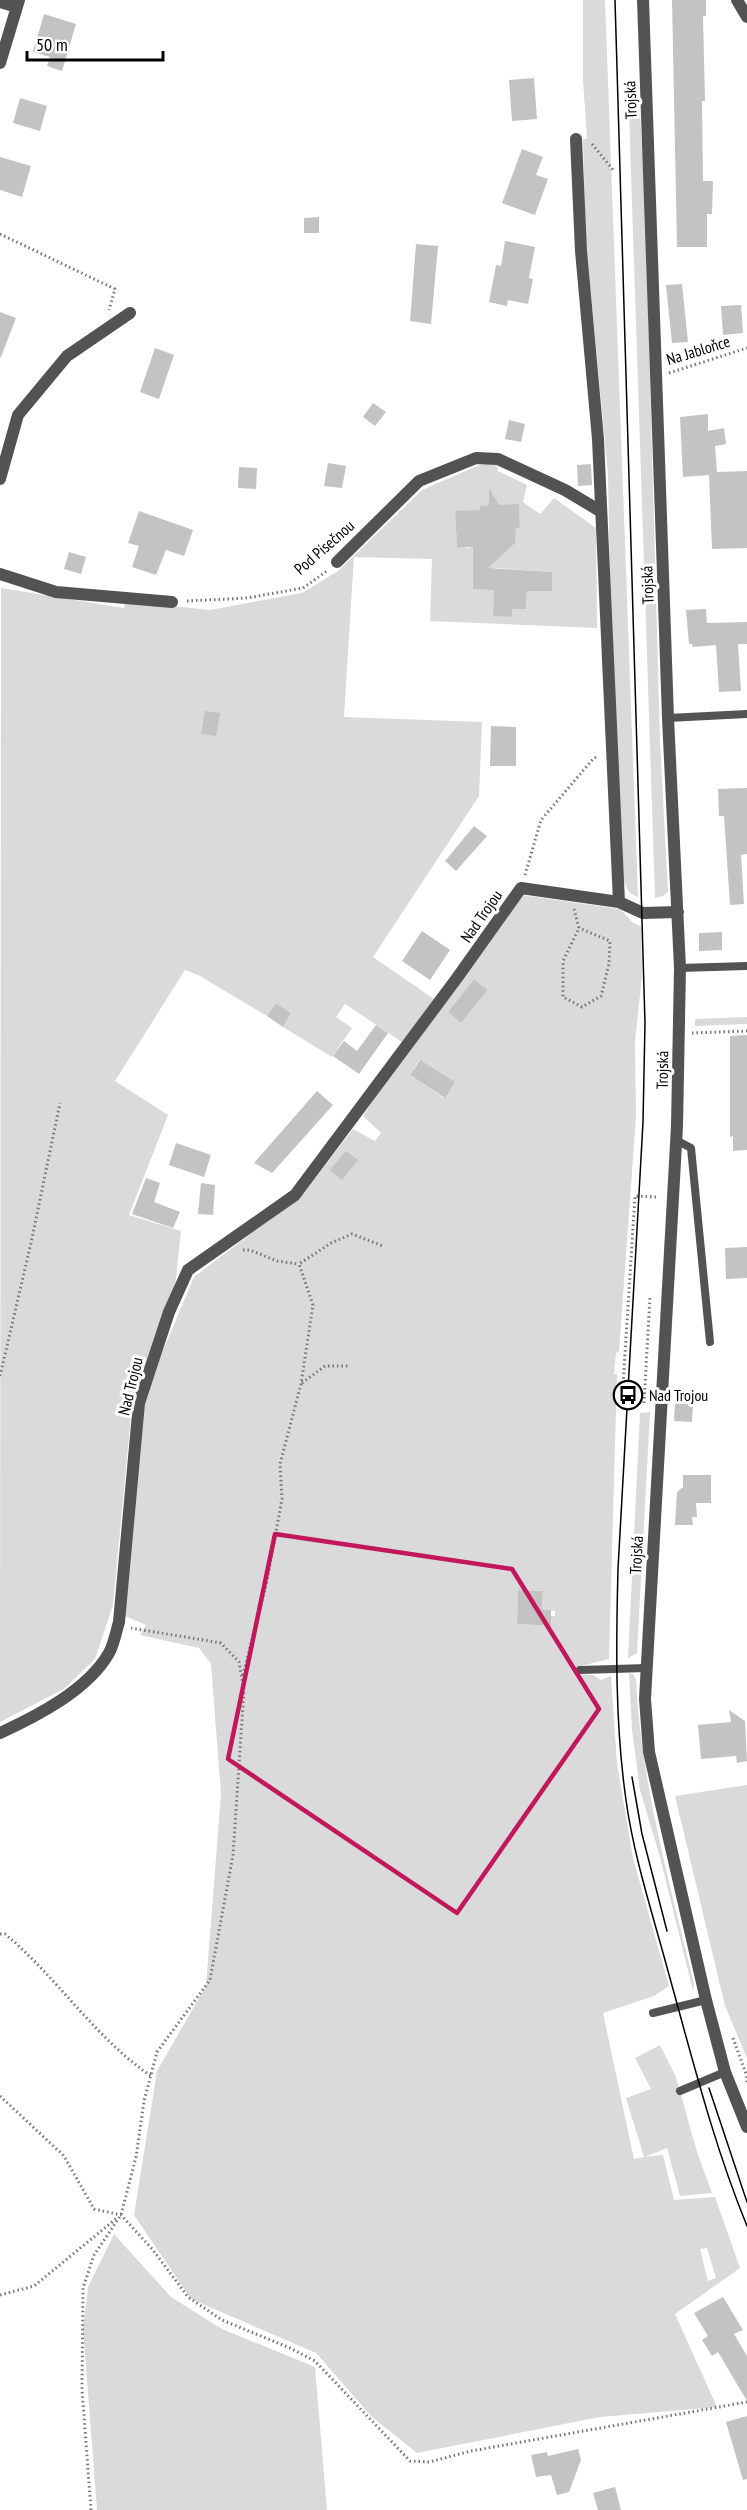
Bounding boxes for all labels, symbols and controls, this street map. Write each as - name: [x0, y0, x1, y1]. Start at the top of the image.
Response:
- scale bar: [27, 24, 164, 62]
- text: 50 m: [36, 33, 68, 56]
- street label: Trojská: [619, 80, 641, 120]
- street label: Na Jabloňce: [664, 331, 732, 369]
- street label: Pod Písečnou: [290, 515, 358, 579]
- street label: Trojská: [636, 565, 658, 605]
- street label: Nad Trojou: [456, 886, 506, 946]
- street label: Trojská: [652, 1051, 672, 1089]
- street label: Nad Trojou: [113, 1355, 147, 1417]
- bus stop icon: Nad Trojou: [612, 1379, 644, 1411]
- place label: Nad Trojou: [649, 1385, 708, 1405]
- street label: Trojská: [625, 1535, 647, 1575]

